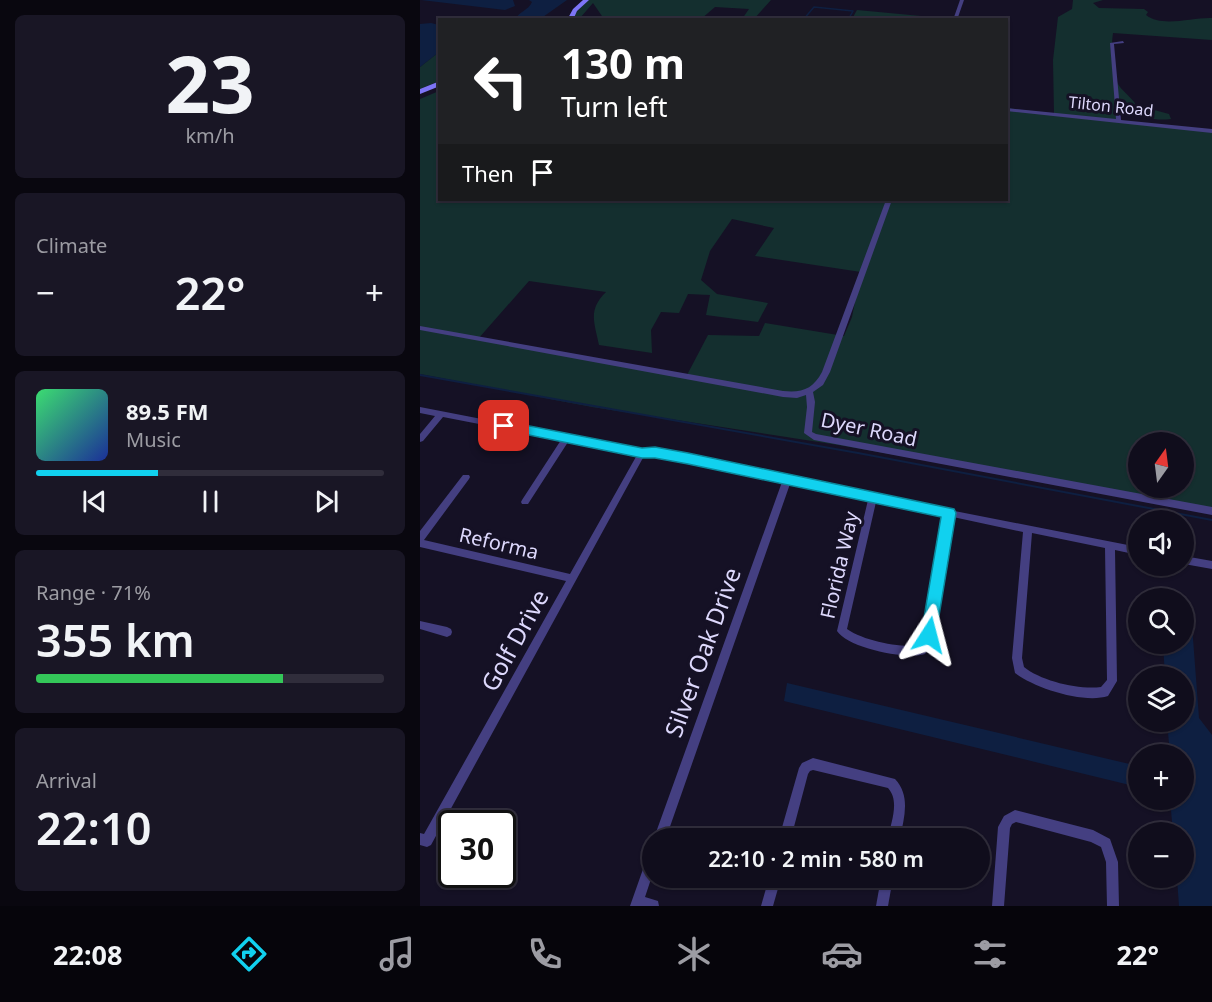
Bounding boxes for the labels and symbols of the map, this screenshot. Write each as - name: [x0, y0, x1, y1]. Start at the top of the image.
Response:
- street label: Tilton Road: [1068, 91, 1154, 121]
- pin: [478, 400, 529, 451]
- street label: Dyer Road: [818, 406, 920, 452]
- north arrow: [1128, 432, 1194, 498]
- street label: Florida Way: [814, 508, 865, 621]
- street label: Reforma: [457, 521, 541, 565]
- street label: Silver Oak Drive: [656, 563, 748, 741]
- street label: Golf Drive: [472, 583, 556, 697]
- position arrow: [897, 603, 961, 667]
- speed limit sign: 30: [438, 810, 516, 888]

